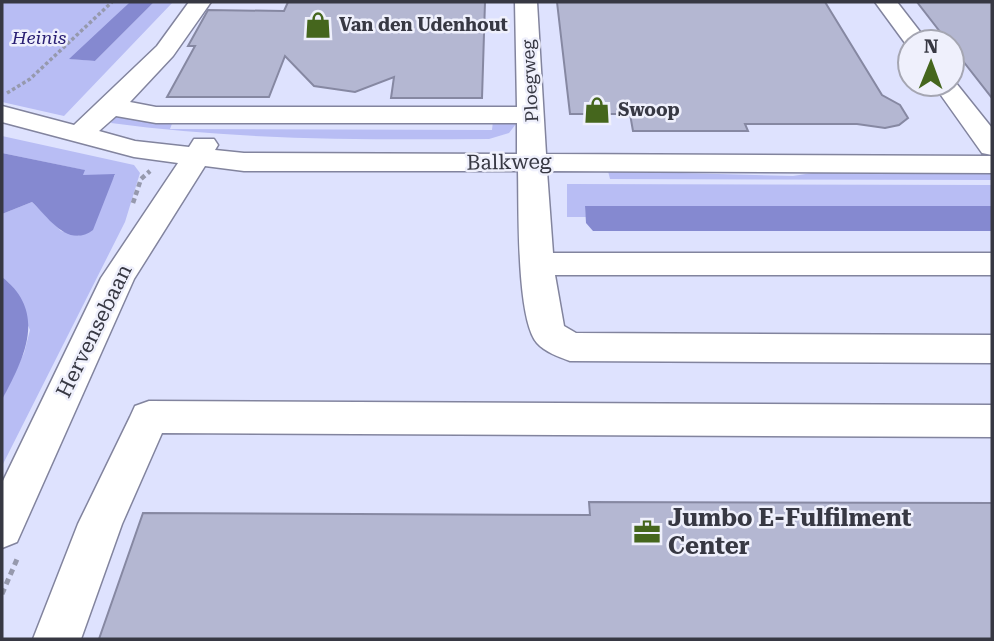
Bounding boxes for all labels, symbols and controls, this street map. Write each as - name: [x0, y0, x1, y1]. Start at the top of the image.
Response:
- shop icon: Van den Udenhout: [303, 10, 333, 40]
- place label: Van den Udenhout: [339, 14, 508, 35]
- park label: Heinis: [11, 27, 66, 48]
- north arrow: [896, 28, 966, 98]
- text: N: [924, 35, 939, 58]
- street label: Ploegweg: [517, 38, 542, 123]
- shop icon: Swoop: [582, 95, 612, 125]
- place label: Swoop: [618, 99, 680, 120]
- street label: Balkweg: [466, 149, 552, 175]
- street label: Hervensebaan: [51, 260, 137, 402]
- place label: Jumbo E-Fulfilment Center: [668, 504, 912, 560]
- office icon: Jumbo E-Fulfilment Center: [632, 517, 662, 547]

